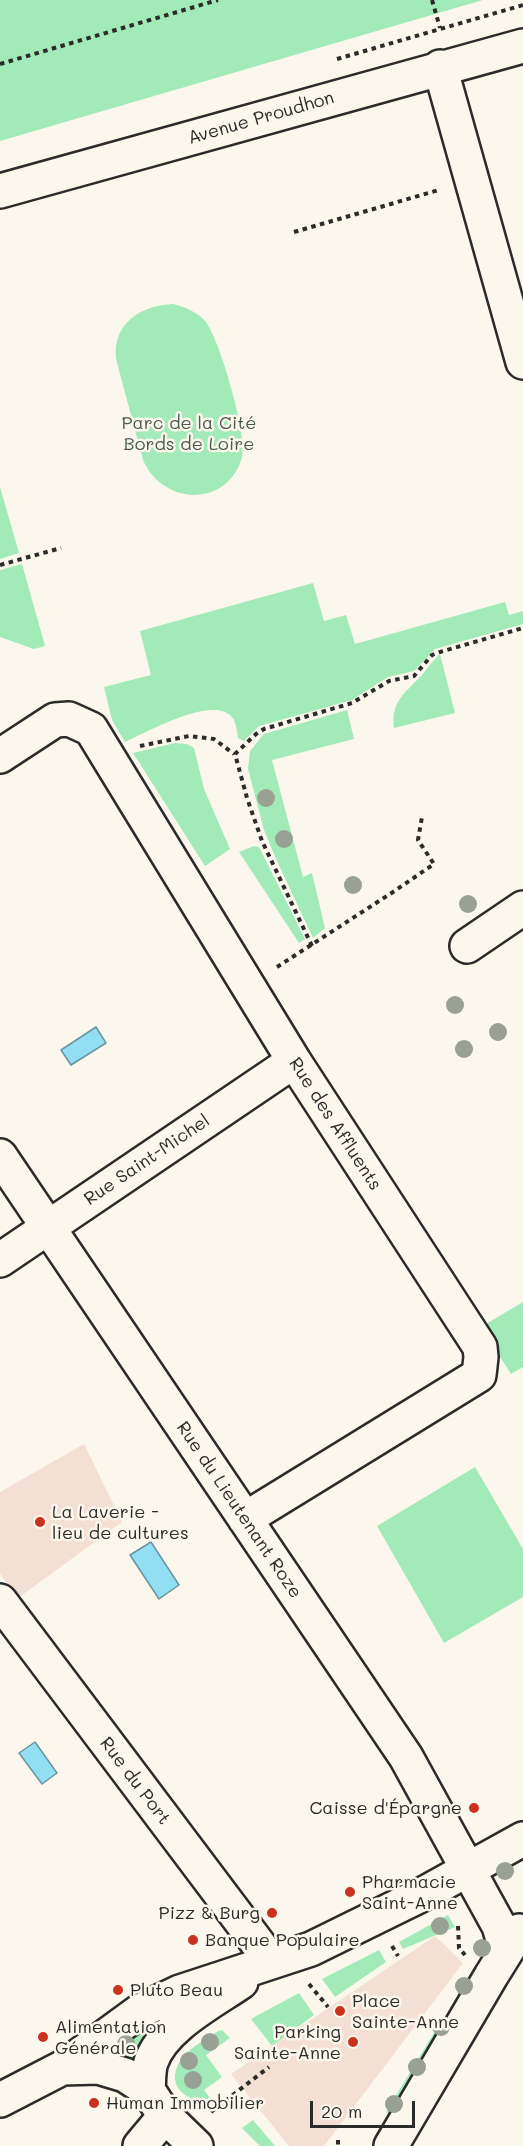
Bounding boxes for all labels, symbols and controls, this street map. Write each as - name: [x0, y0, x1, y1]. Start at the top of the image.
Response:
- street label: Avenue Proudhon: [186, 87, 336, 149]
- park label: Parc de la Cité Bords de Loire: [122, 412, 256, 454]
- street label: Rue des Affluents: [284, 1054, 386, 1194]
- street label: Rue Saint-Michel: [80, 1110, 214, 1210]
- street label: Rue du Lieutenant Roze: [172, 1418, 306, 1602]
- place label: La Laverie - lieu de cultures: [52, 1501, 189, 1544]
- marker: La Laverie - lieu de cultures: [33, 1515, 47, 1529]
- street label: Rue du Port: [95, 1733, 175, 1829]
- place label: Caisse d'Épargne: [309, 1797, 462, 1819]
- marker: Caisse d'Épargne: [467, 1801, 481, 1815]
- place label: Pharmacie Saint-Anne: [362, 1871, 458, 1914]
- marker: Pharmacie Saint-Anne: [343, 1885, 357, 1899]
- place label: Pizz & Burg: [158, 1902, 260, 1924]
- marker: Pizz & Burg: [265, 1906, 279, 1920]
- place label: Banque Populaire: [205, 1929, 360, 1951]
- marker: Banque Populaire: [186, 1933, 200, 1947]
- place label: Pluto Beau: [130, 1979, 223, 2001]
- marker: Pluto Beau: [111, 1983, 125, 1997]
- place label: Place Sainte-Anne: [352, 1990, 459, 2032]
- marker: Place Sainte-Anne: [333, 2004, 347, 2018]
- place label: Alimentation Générale: [55, 2016, 166, 2058]
- place label: Parking Sainte-Anne: [234, 2021, 341, 2064]
- marker: Alimentation Générale: [36, 2030, 50, 2044]
- marker: Parking Sainte-Anne: [346, 2035, 360, 2049]
- scale bar: [313, 2089, 418, 2127]
- place label: Human Immobilier: [106, 2092, 264, 2114]
- marker: Human Immobilier: [87, 2096, 101, 2110]
- text: 20 m: [321, 2099, 362, 2123]

